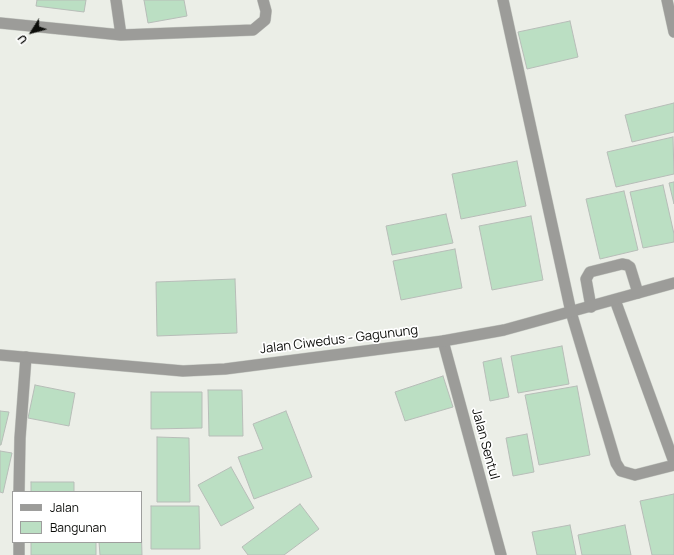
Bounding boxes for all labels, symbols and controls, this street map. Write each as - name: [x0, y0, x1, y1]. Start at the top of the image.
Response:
- north arrow: [12, 12, 52, 52]
- text: U: [14, 32, 30, 47]
- street label: Jalan Ciwedus - Gagunung: [259, 323, 419, 357]
- street label: Jalan Sentul: [468, 407, 502, 481]
- legend: [12, 491, 142, 543]
- text: Jalan: [50, 499, 79, 516]
- text: Bangunan: [50, 519, 106, 536]

